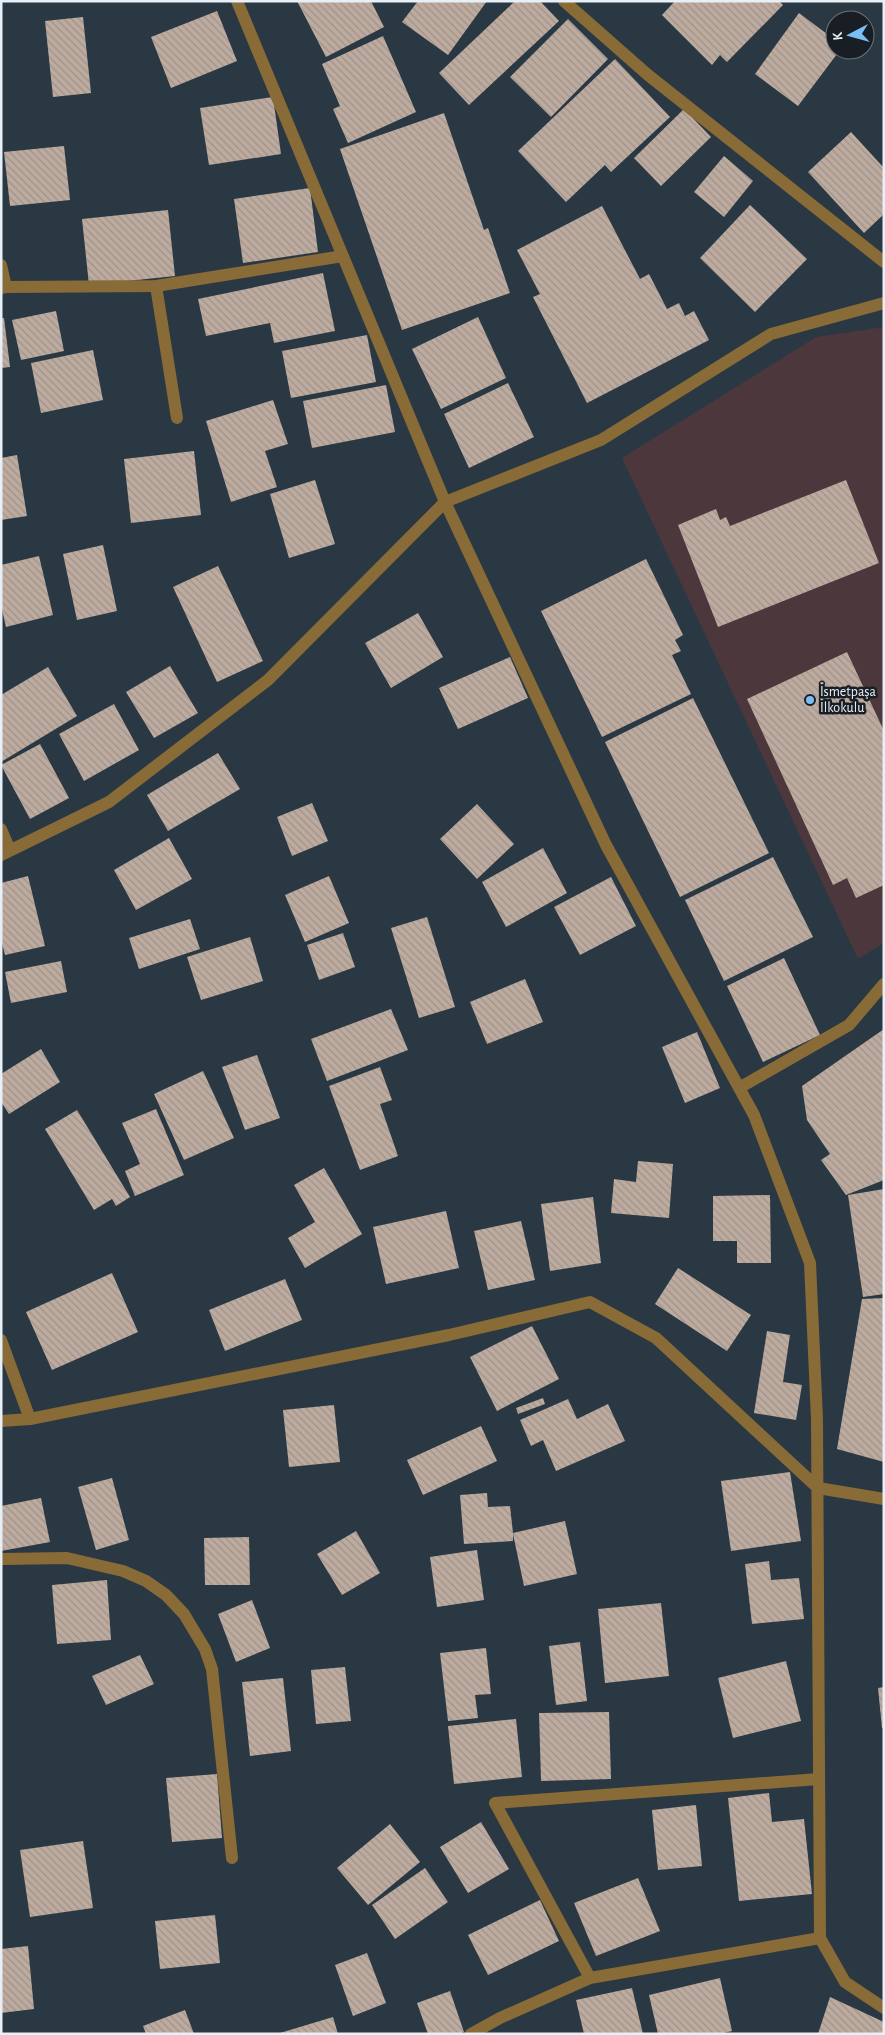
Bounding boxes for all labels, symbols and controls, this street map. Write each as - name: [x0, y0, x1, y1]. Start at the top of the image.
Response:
- north arrow: [825, 10, 875, 60]
- text: K: [831, 31, 845, 41]
- place label: İsmetpaşa İlkokulu: [820, 682, 877, 715]
- marker: İsmetpaşa İlkokulu: [804, 694, 816, 706]

